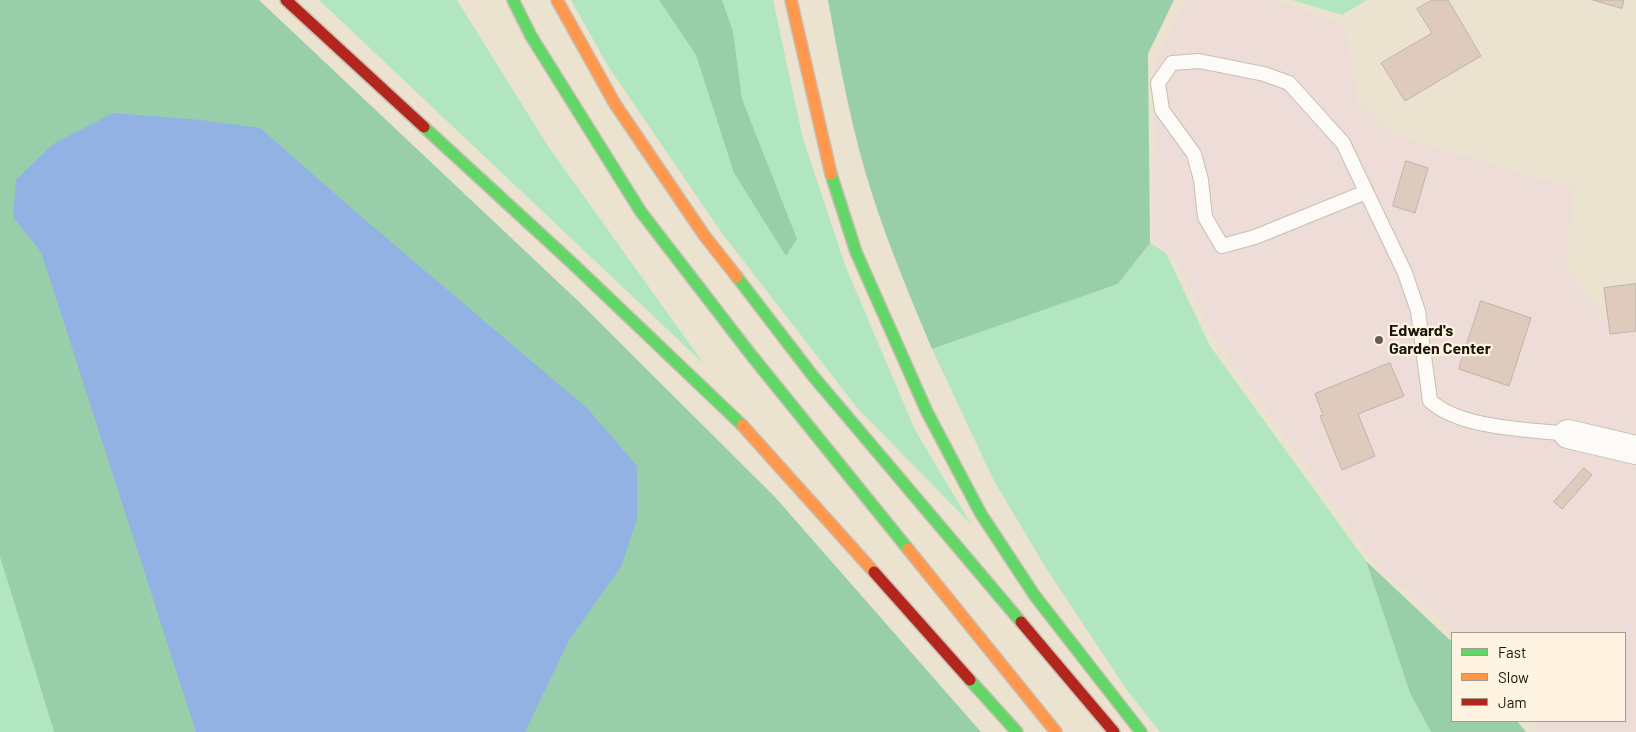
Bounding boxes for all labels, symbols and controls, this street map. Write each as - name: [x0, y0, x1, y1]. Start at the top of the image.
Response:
- place label: Edward's Garden Center: [1389, 321, 1491, 359]
- marker: Edward's Garden Center: [1373, 334, 1385, 346]
- legend: [1451, 632, 1626, 722]
- text: Fast: [1498, 643, 1526, 661]
- text: Slow: [1498, 668, 1529, 686]
- text: Jam: [1498, 693, 1527, 711]

